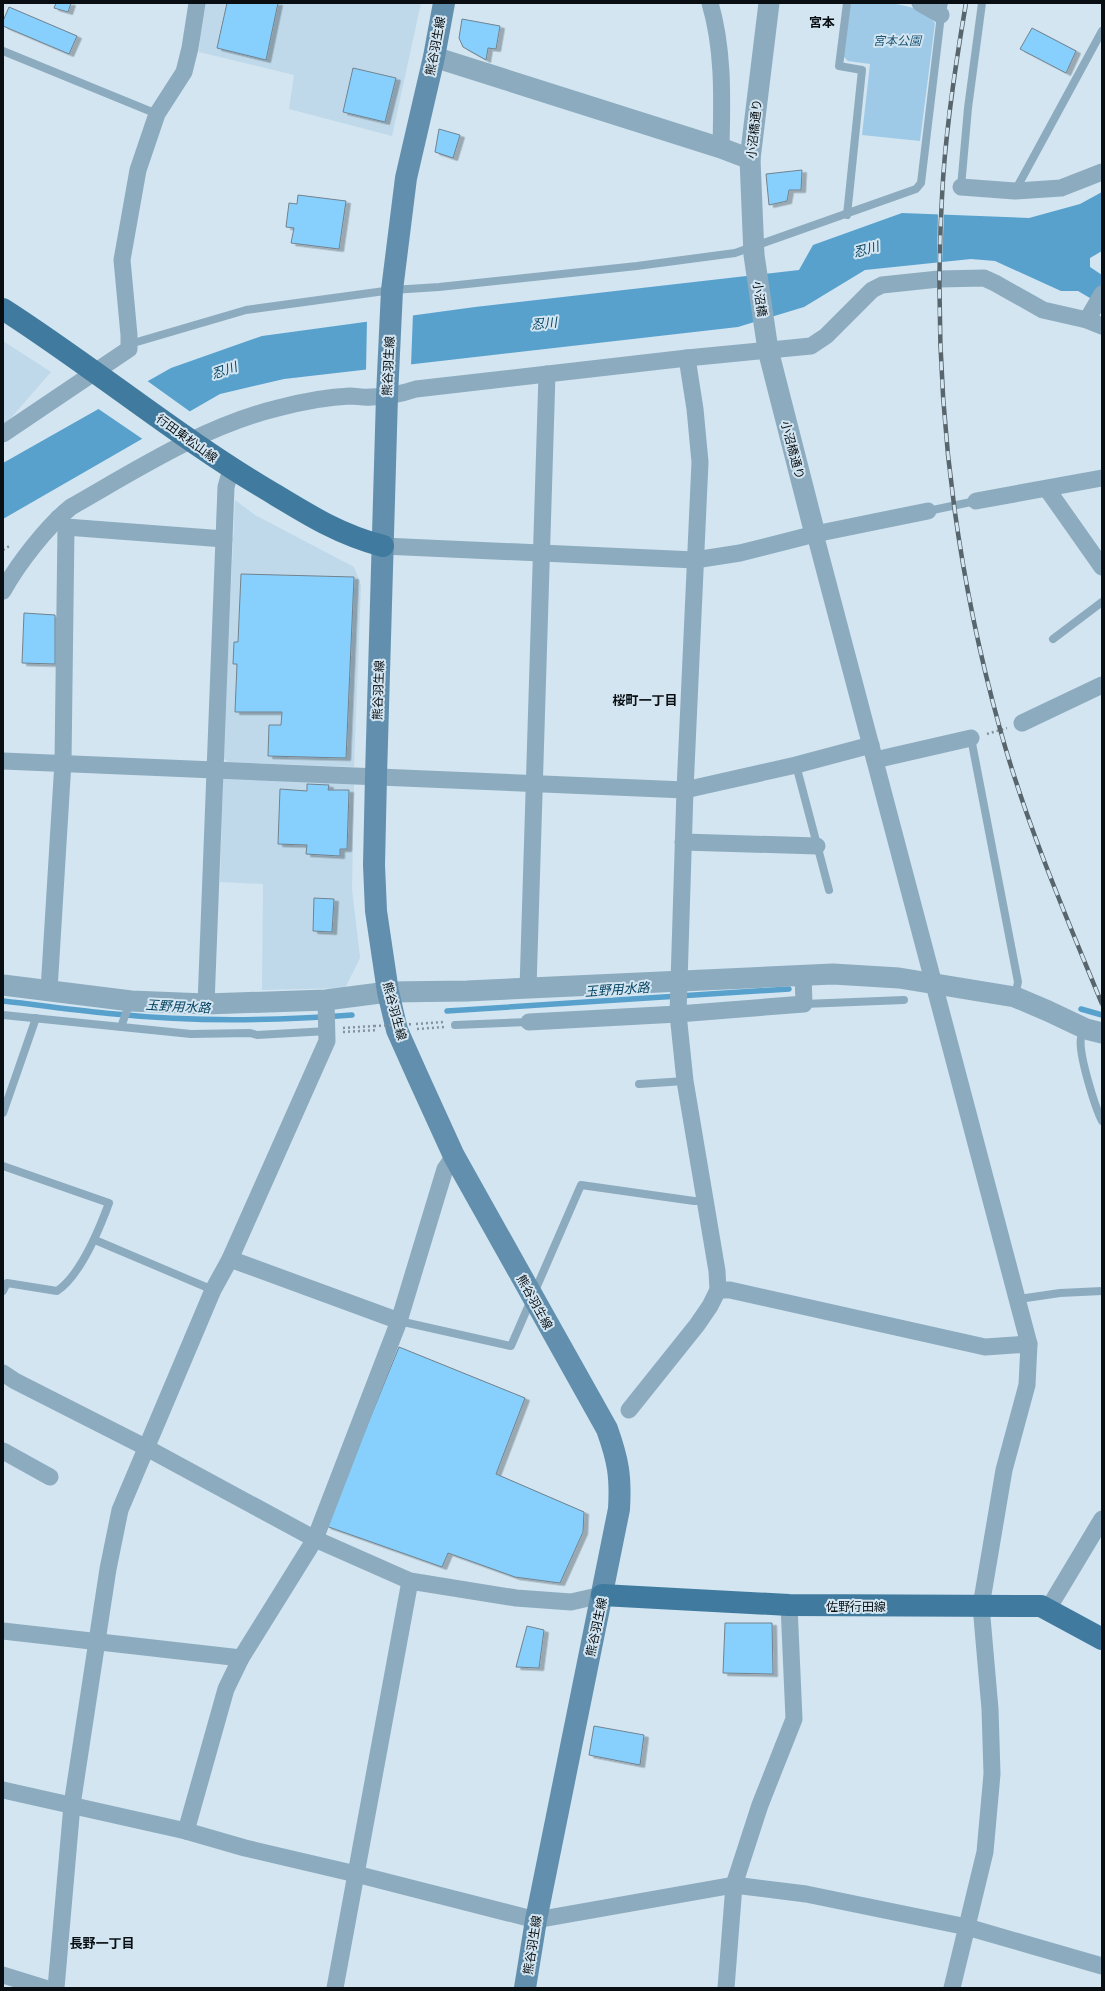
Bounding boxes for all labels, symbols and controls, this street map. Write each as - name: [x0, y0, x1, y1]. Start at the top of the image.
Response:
- district label: 宮本: [809, 13, 835, 31]
- street label: 熊谷羽生線: [422, 15, 448, 77]
- park label: 宮本公園: [873, 33, 923, 48]
- street label: 小沼橋通り: [743, 98, 765, 160]
- water label: 忍川: [851, 236, 883, 261]
- street label: 小沼橋: [750, 280, 770, 318]
- water label: 忍川: [530, 312, 560, 333]
- street label: 熊谷羽生線: [379, 336, 397, 396]
- water label: 忍川: [209, 357, 241, 383]
- street label: 行田東松山線: [153, 411, 221, 465]
- street label: 小沼橋通り: [778, 419, 808, 481]
- street label: 熊谷羽生線: [369, 660, 387, 720]
- district label: 桜町一丁目: [612, 691, 678, 709]
- water label: 玉野用水路: [584, 978, 651, 1000]
- street label: 熊谷羽生線: [380, 980, 410, 1042]
- water label: 玉野用水路: [145, 995, 212, 1017]
- street label: 熊谷羽生線: [514, 1272, 556, 1332]
- street label: 熊谷羽生線: [582, 1596, 610, 1658]
- street label: 佐野行田線: [826, 1599, 886, 1614]
- street label: 熊谷羽生線: [520, 1914, 544, 1976]
- district label: 長野一丁目: [69, 1934, 135, 1952]

